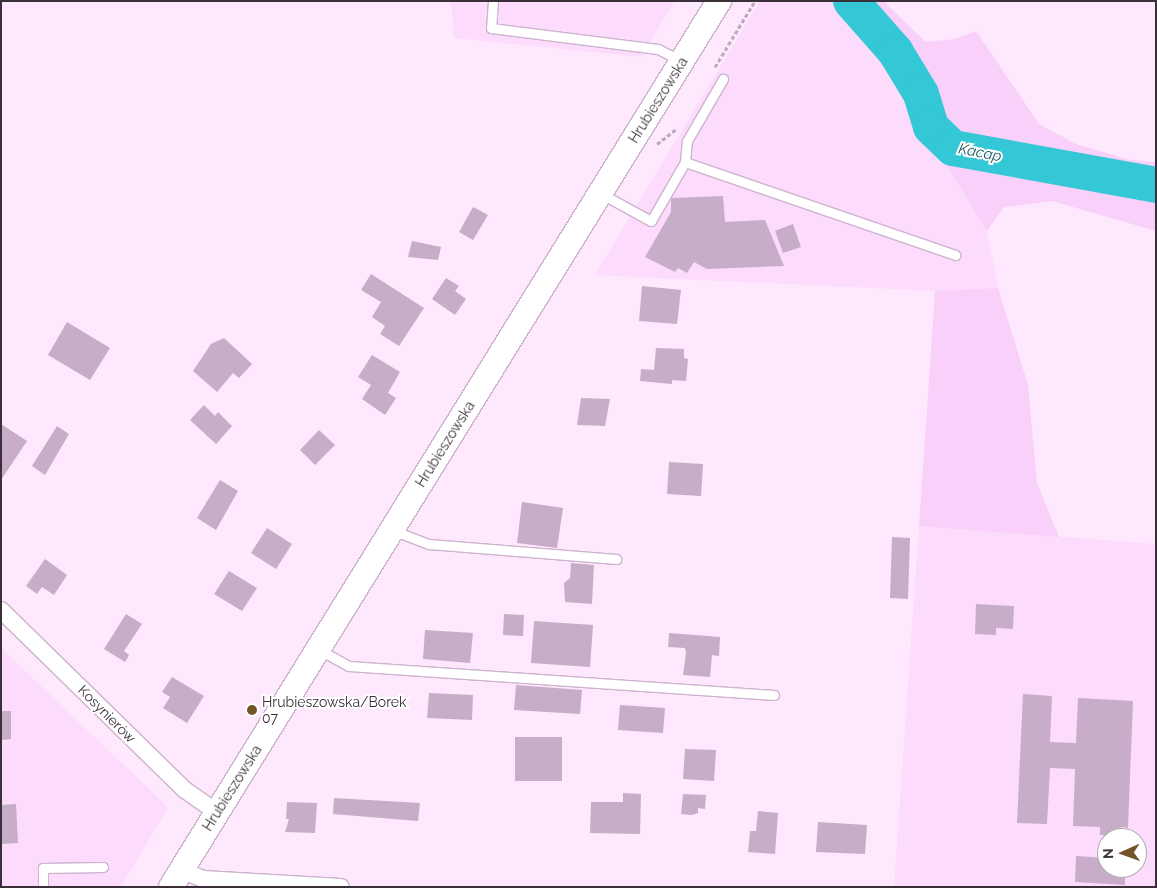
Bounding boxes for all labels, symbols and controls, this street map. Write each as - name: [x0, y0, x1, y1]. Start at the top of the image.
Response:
- street label: Hrubieszowska: [625, 54, 691, 146]
- water label: Kacap: [957, 140, 1003, 166]
- street label: Hrubieszowska: [412, 398, 478, 490]
- street label: Kosynierów: [75, 682, 139, 746]
- place label: Hrubieszowska/Borek 07: [262, 694, 406, 726]
- marker: Hrubieszowska/Borek 07: [246, 704, 258, 716]
- street label: Hrubieszowska: [199, 742, 265, 834]
- north arrow: [1097, 828, 1147, 878]
- text: N: [1100, 848, 1116, 859]

